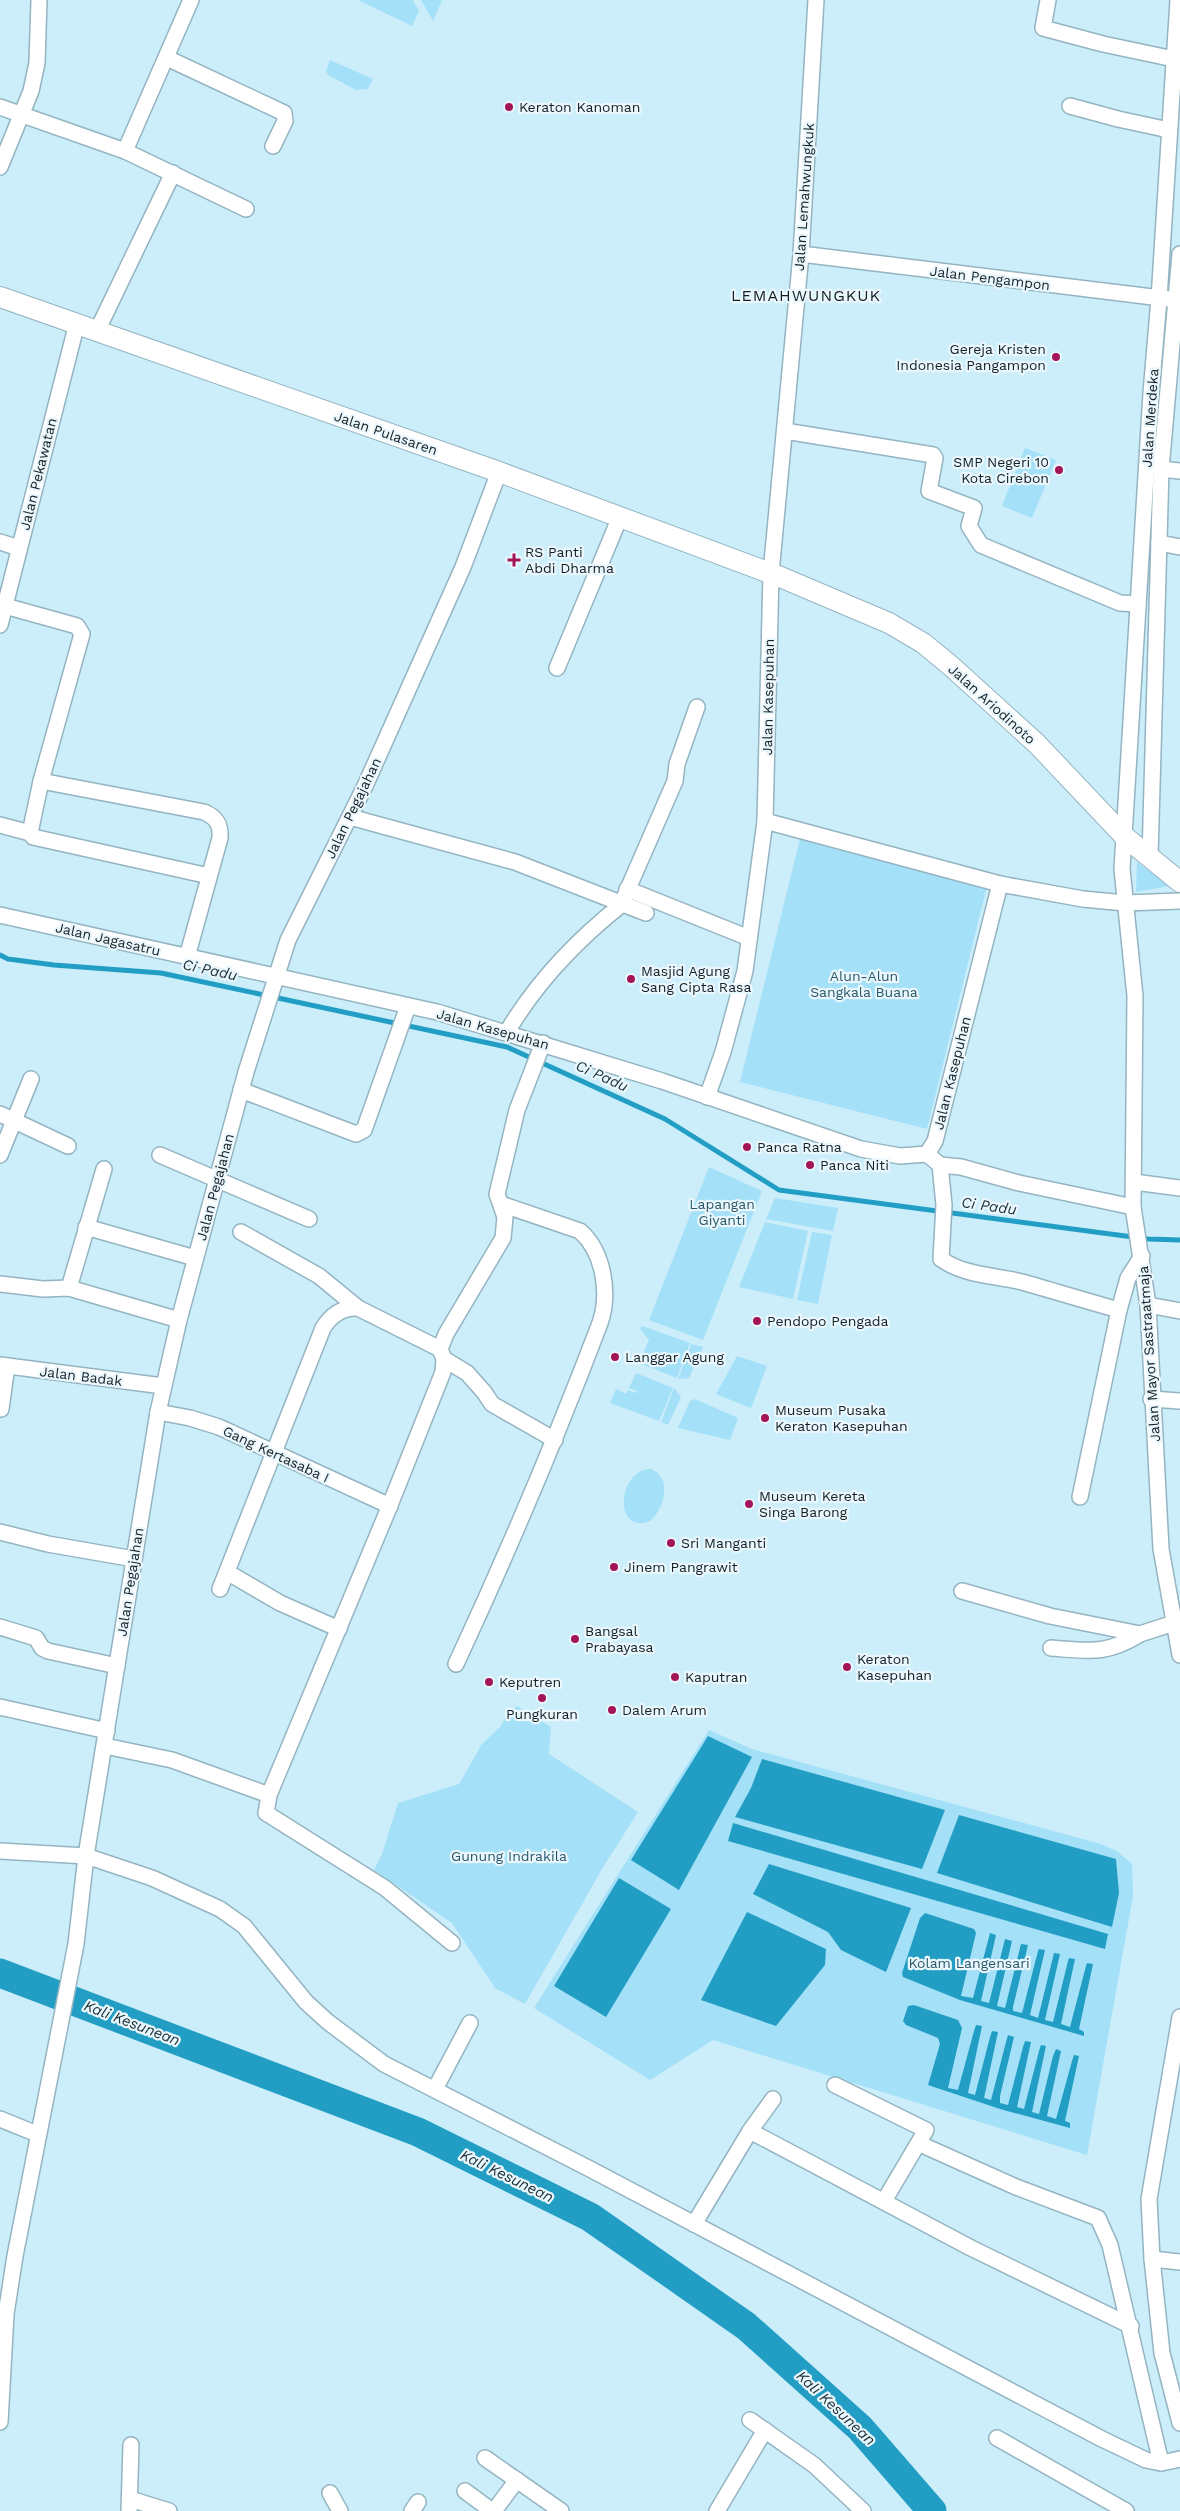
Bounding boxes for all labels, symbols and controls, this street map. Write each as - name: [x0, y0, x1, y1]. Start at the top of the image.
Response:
- place label: Keraton Kanoman: [519, 99, 640, 115]
- marker: Keraton Kanoman: [503, 101, 515, 113]
- street label: Jalan Lemahwungkuk: [791, 122, 817, 272]
- street label: Jalan Pengampon: [929, 263, 1051, 293]
- district label: LEMAHWUNGKUK: [731, 286, 881, 305]
- place label: Gereja Kristen Indonesia Pangampon: [896, 341, 1046, 373]
- marker: Gereja Kristen Indonesia Pangampon: [1050, 351, 1062, 363]
- street label: Jalan Merdeka: [1139, 368, 1161, 468]
- street label: Jalan Pulasaren: [332, 408, 440, 458]
- street label: Jalan Pekawatan: [16, 416, 60, 532]
- place label: SMP Negeri 10 Kota Cirebon: [953, 454, 1049, 486]
- marker: SMP Negeri 10 Kota Cirebon: [1053, 464, 1065, 476]
- place label: RS Panti Abdi Dharma: [525, 544, 614, 576]
- marker: RS Panti Abdi Dharma: [507, 553, 521, 567]
- street label: Jalan Kasepuhan: [759, 639, 777, 755]
- street label: Jalan Ariodinoto: [945, 661, 1039, 747]
- street label: Jalan Pegajahan: [322, 755, 384, 861]
- street label: Jalan Jagasatru: [54, 919, 162, 959]
- water label: Ci Padu: [181, 955, 239, 985]
- place label: Masjid Agung Sang Cipta Rasa: [641, 963, 751, 995]
- park label: Alun-Alun Sangkala Buana: [810, 968, 918, 1000]
- marker: Masjid Agung Sang Cipta Rasa: [625, 973, 637, 985]
- street label: Jalan Kasepuhan: [435, 1005, 551, 1053]
- street label: Jalan Kasepuhan: [930, 1015, 974, 1131]
- water label: Ci Padu: [573, 1056, 631, 1096]
- street label: Jalan Pegajahan: [193, 1132, 237, 1242]
- place label: Panca Ratna: [757, 1139, 842, 1155]
- marker: Panca Ratna: [741, 1141, 753, 1153]
- place label: Panca Niti: [820, 1157, 889, 1173]
- marker: Panca Niti: [804, 1159, 816, 1171]
- water label: Ci Padu: [960, 1193, 1018, 1219]
- park label: Lapangan Giyanti: [689, 1196, 755, 1228]
- street label: Jalan Mayor Sastraatmaja: [1135, 1265, 1163, 1442]
- place label: Pendopo Pengada: [767, 1313, 889, 1329]
- marker: Pendopo Pengada: [751, 1315, 763, 1327]
- place label: Langgar Agung: [625, 1349, 724, 1365]
- marker: Langgar Agung: [609, 1351, 621, 1363]
- street label: Jalan Badak: [39, 1363, 123, 1389]
- place label: Museum Pusaka Keraton Kasepuhan: [775, 1402, 908, 1434]
- marker: Museum Pusaka Keraton Kasepuhan: [759, 1412, 771, 1424]
- street label: Gang Kertasaba I: [220, 1422, 332, 1486]
- place label: Museum Kereta Singa Barong: [759, 1488, 866, 1520]
- marker: Museum Kereta Singa Barong: [743, 1498, 755, 1510]
- street label: Jalan Pegajahan: [113, 1526, 147, 1638]
- place label: Sri Manganti: [681, 1535, 766, 1551]
- marker: Sri Manganti: [665, 1537, 677, 1549]
- place label: Jinem Pangrawit: [624, 1559, 738, 1575]
- marker: Jinem Pangrawit: [608, 1561, 620, 1573]
- place label: Bangsal Prabayasa: [585, 1623, 654, 1655]
- marker: Bangsal Prabayasa: [569, 1633, 581, 1645]
- place label: Keraton Kasepuhan: [857, 1651, 932, 1683]
- marker: Keraton Kasepuhan: [841, 1661, 853, 1673]
- place label: Kaputran: [685, 1669, 747, 1685]
- marker: Kaputran: [669, 1671, 681, 1683]
- place label: Keputren: [499, 1674, 561, 1690]
- marker: Keputren: [483, 1676, 495, 1688]
- marker: Pungkuran: [536, 1692, 548, 1704]
- place label: Dalem Arum: [622, 1702, 707, 1718]
- marker: Dalem Arum: [606, 1704, 618, 1716]
- place label: Pungkuran: [506, 1706, 578, 1722]
- park label: Gunung Indrakila: [451, 1848, 567, 1864]
- park label: Kolam Langensari: [908, 1955, 1030, 1971]
- water label: Kali Kesunean: [81, 1996, 183, 2050]
- water label: Kali Kesunean: [458, 2146, 556, 2206]
- water label: Kali Kesunean: [793, 2367, 879, 2449]

